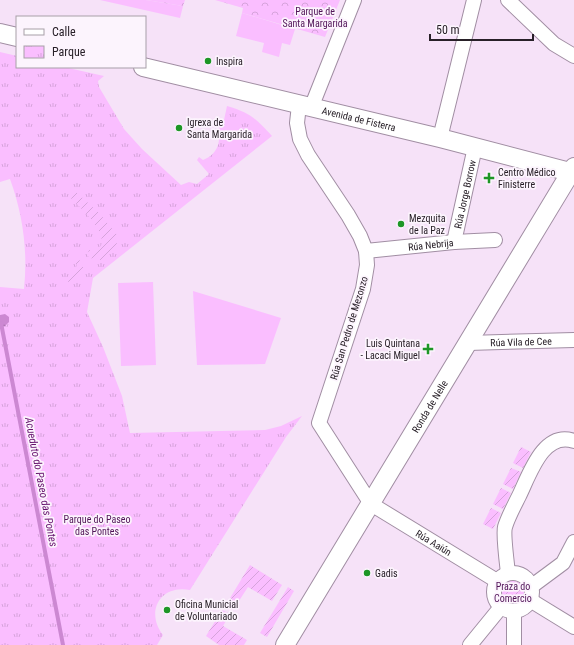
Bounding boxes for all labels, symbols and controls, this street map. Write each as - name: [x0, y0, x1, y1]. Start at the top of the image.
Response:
- park label: Parque de Santa Margarida: [283, 6, 348, 29]
- legend: [16, 16, 146, 68]
- scale bar: [430, 16, 533, 42]
- text: 50 m: [436, 23, 460, 37]
- text: Calle: [52, 25, 76, 39]
- text: Parque: [52, 45, 86, 59]
- marker: Inspira: [203, 56, 213, 66]
- place label: Inspira: [216, 56, 243, 67]
- street label: Avenida de Fisterra: [321, 104, 397, 133]
- place label: Igrexa de Santa Margarida: [187, 117, 252, 140]
- marker: Igrexa de Santa Margarida: [174, 123, 184, 133]
- street label: Rúa Jorge Borrow: [452, 158, 478, 230]
- place label: Centro Médico Finisterre: [498, 167, 556, 190]
- marker: Centro Médico Finisterre: [483, 172, 495, 184]
- place label: Mezquita de la Paz: [409, 213, 446, 236]
- marker: Mezquita de la Paz: [396, 219, 406, 229]
- street label: Rúa Nebrija: [407, 237, 454, 252]
- street label: Rúa San Pedro de Mezonzo: [328, 275, 370, 381]
- street label: Rúa Vila de Cee: [490, 335, 552, 348]
- place label: Luis Quintana - Lacaci Miguel: [360, 338, 420, 361]
- marker: Luis Quintana - Lacaci Miguel: [423, 344, 433, 354]
- street label: Ronda de Nelle: [409, 378, 450, 434]
- water label: Acueduto do Paseo das Pontes: [22, 415, 60, 548]
- park label: Parque do Paseo das Pontes: [64, 514, 130, 537]
- street label: Rúa Aaiún: [414, 527, 454, 558]
- marker: Gadis: [362, 568, 372, 578]
- place label: Gadis: [375, 568, 398, 579]
- park label: Praza do Comercio: [494, 581, 532, 604]
- place label: Oficina Municial de Voluntariado: [175, 599, 238, 622]
- marker: Oficina Municial de Voluntariado: [162, 605, 172, 615]

